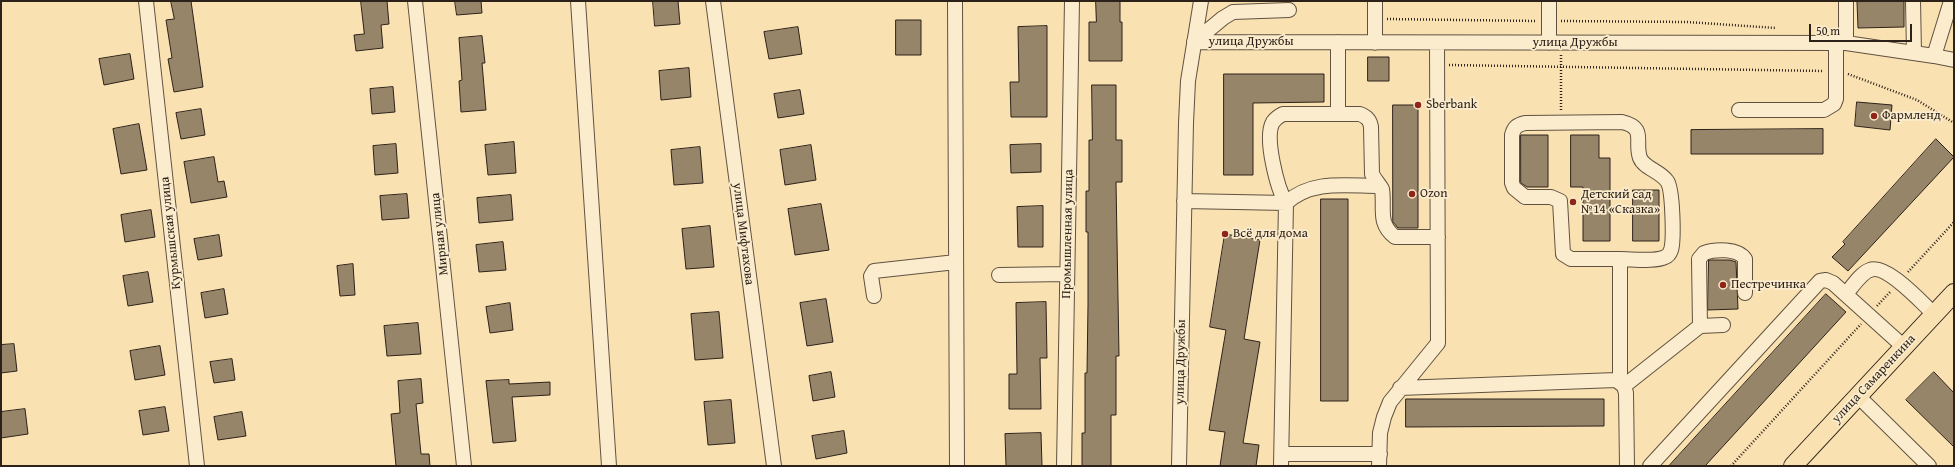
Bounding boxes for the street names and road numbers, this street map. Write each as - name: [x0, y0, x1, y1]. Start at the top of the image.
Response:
- street label: улица Дружбы: [1208, 34, 1294, 50]
- street label: улица Дружбы: [1532, 35, 1618, 51]
- street label: Промышленная улица: [1059, 169, 1077, 299]
- street label: Курмышская улица: [157, 176, 185, 290]
- street label: улица Мифтахова: [729, 182, 757, 286]
- street label: Мирная улица: [428, 192, 452, 276]
- street label: улица Дружбы: [1172, 319, 1190, 405]
- street label: улица Самаренкина: [1829, 331, 1919, 427]

